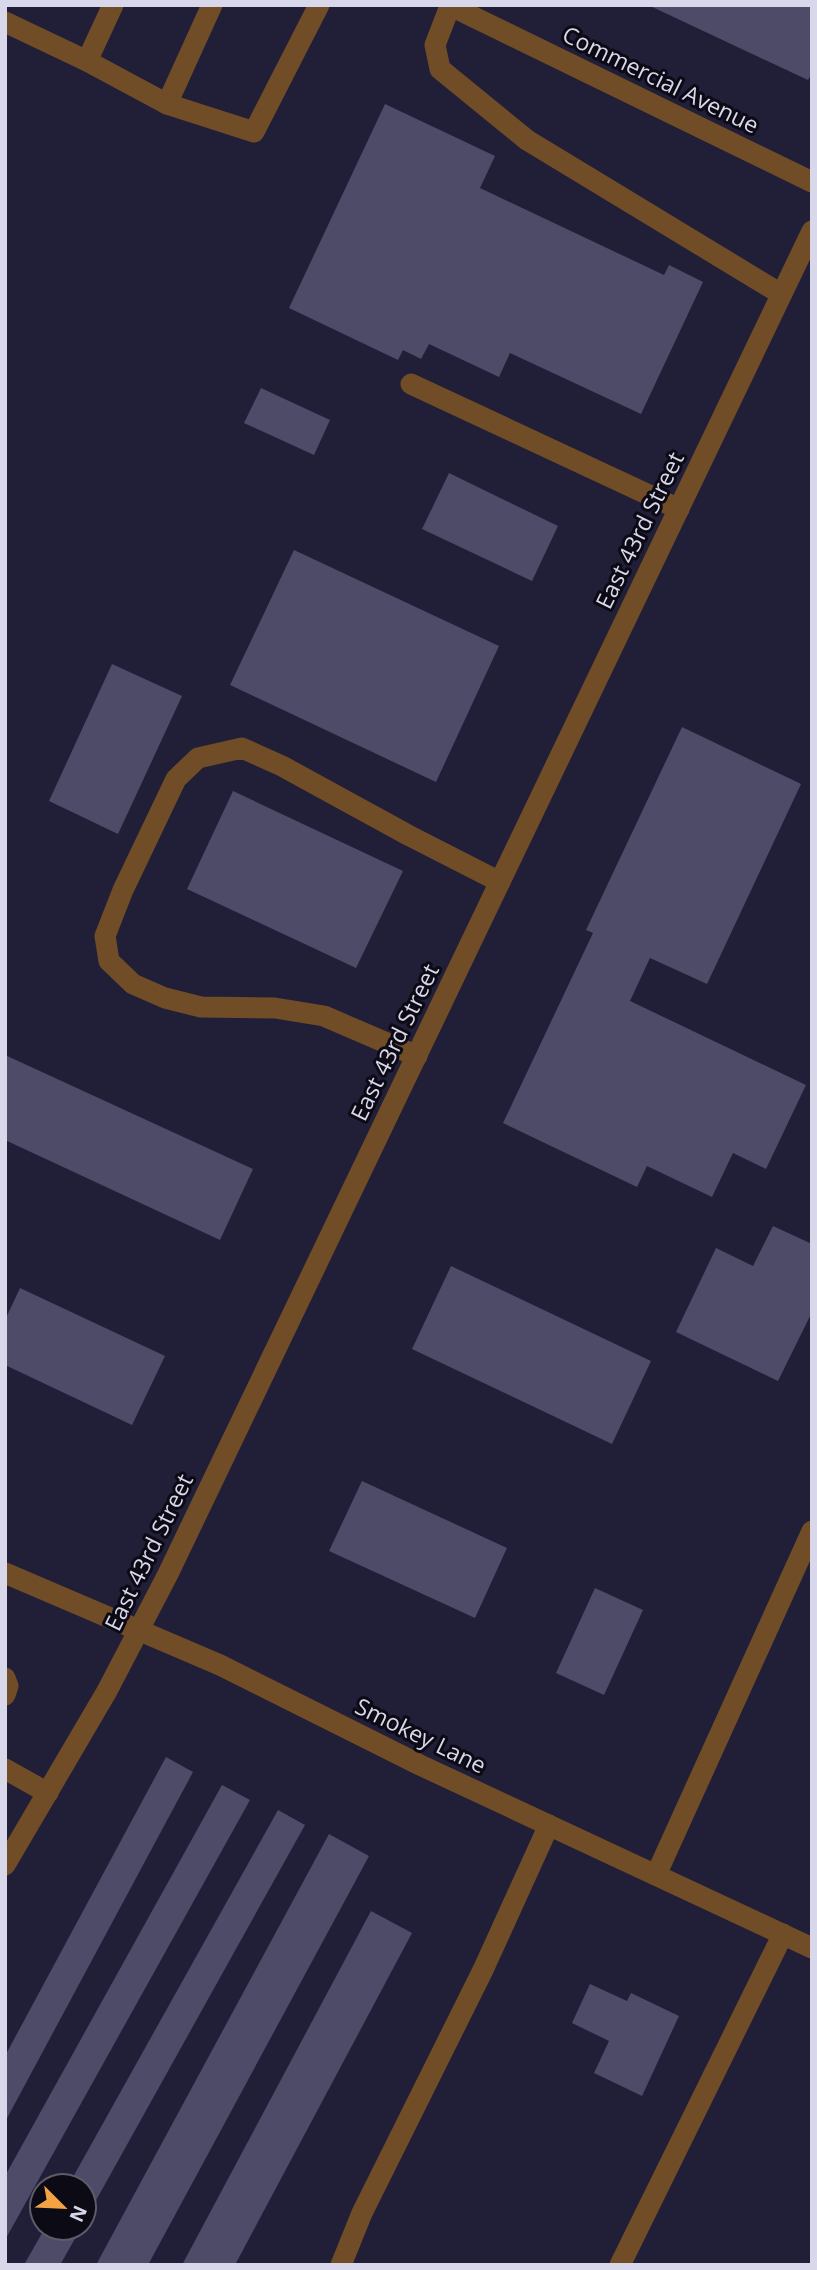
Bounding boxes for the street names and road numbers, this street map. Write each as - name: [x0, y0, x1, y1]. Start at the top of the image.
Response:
- street label: Commercial Avenue: [558, 18, 764, 140]
- street label: East 43rd Street: [587, 446, 691, 614]
- street label: East 43rd Street: [342, 958, 446, 1126]
- street label: East 43rd Street: [96, 1468, 200, 1636]
- street label: Smokey Lane: [350, 1689, 492, 1781]

